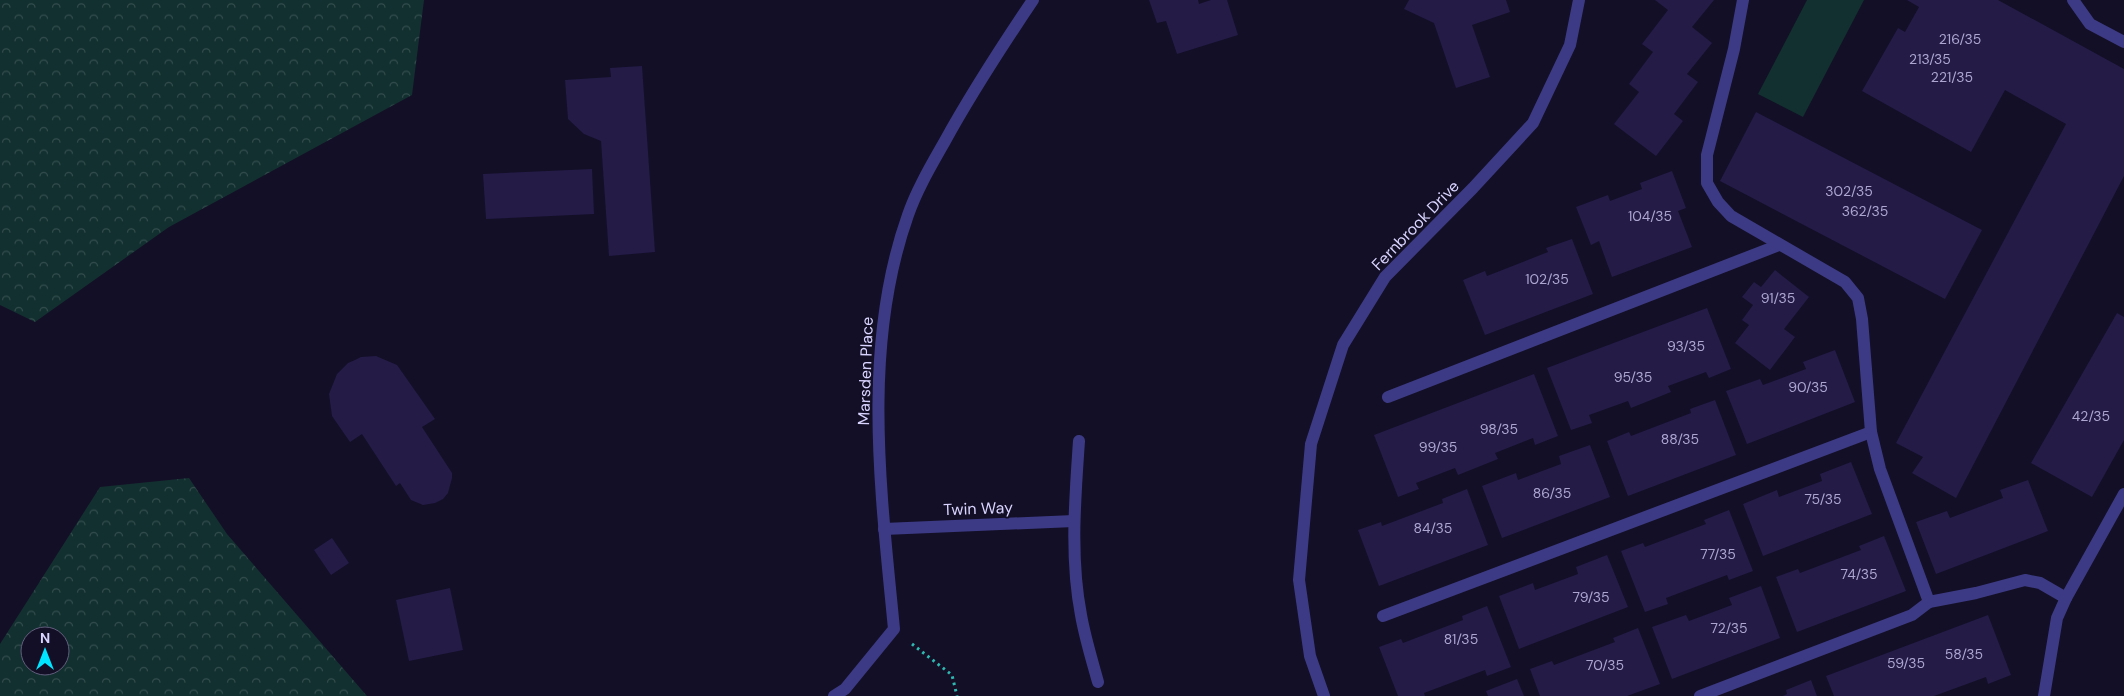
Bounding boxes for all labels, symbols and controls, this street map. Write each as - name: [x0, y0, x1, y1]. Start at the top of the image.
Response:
- house number: 216/35: [1939, 30, 1981, 48]
- house number: 213/35: [1909, 50, 1951, 68]
- house number: 221/35: [1931, 68, 1973, 86]
- street label: Fernbrook Drive: [1367, 176, 1464, 275]
- house number: 302/35: [1825, 182, 1873, 200]
- house number: 362/35: [1842, 202, 1888, 220]
- house number: 104/35: [1628, 207, 1672, 225]
- house number: 102/35: [1525, 270, 1569, 288]
- house number: 91/35: [1761, 289, 1795, 307]
- street label: Marsden Place: [853, 316, 878, 426]
- house number: 93/35: [1667, 337, 1705, 355]
- house number: 95/35: [1614, 368, 1652, 386]
- house number: 90/35: [1788, 378, 1828, 396]
- house number: 42/35: [2072, 407, 2110, 425]
- house number: 98/35: [1480, 420, 1518, 438]
- house number: 88/35: [1661, 430, 1699, 448]
- house number: 99/35: [1419, 438, 1457, 456]
- house number: 86/35: [1533, 484, 1571, 502]
- house number: 75/35: [1805, 490, 1841, 508]
- street label: Twin Way: [943, 497, 1013, 520]
- house number: 84/35: [1414, 519, 1452, 537]
- house number: 77/35: [1700, 545, 1736, 563]
- house number: 74/35: [1841, 565, 1877, 583]
- house number: 79/35: [1573, 588, 1609, 606]
- house number: 72/35: [1711, 619, 1747, 637]
- north arrow: [20, 626, 70, 676]
- text: N: [40, 629, 50, 647]
- house number: 81/35: [1444, 630, 1478, 648]
- house number: 58/35: [1945, 645, 1983, 663]
- house number: 59/35: [1887, 654, 1925, 672]
- house number: 70/35: [1586, 656, 1624, 674]

